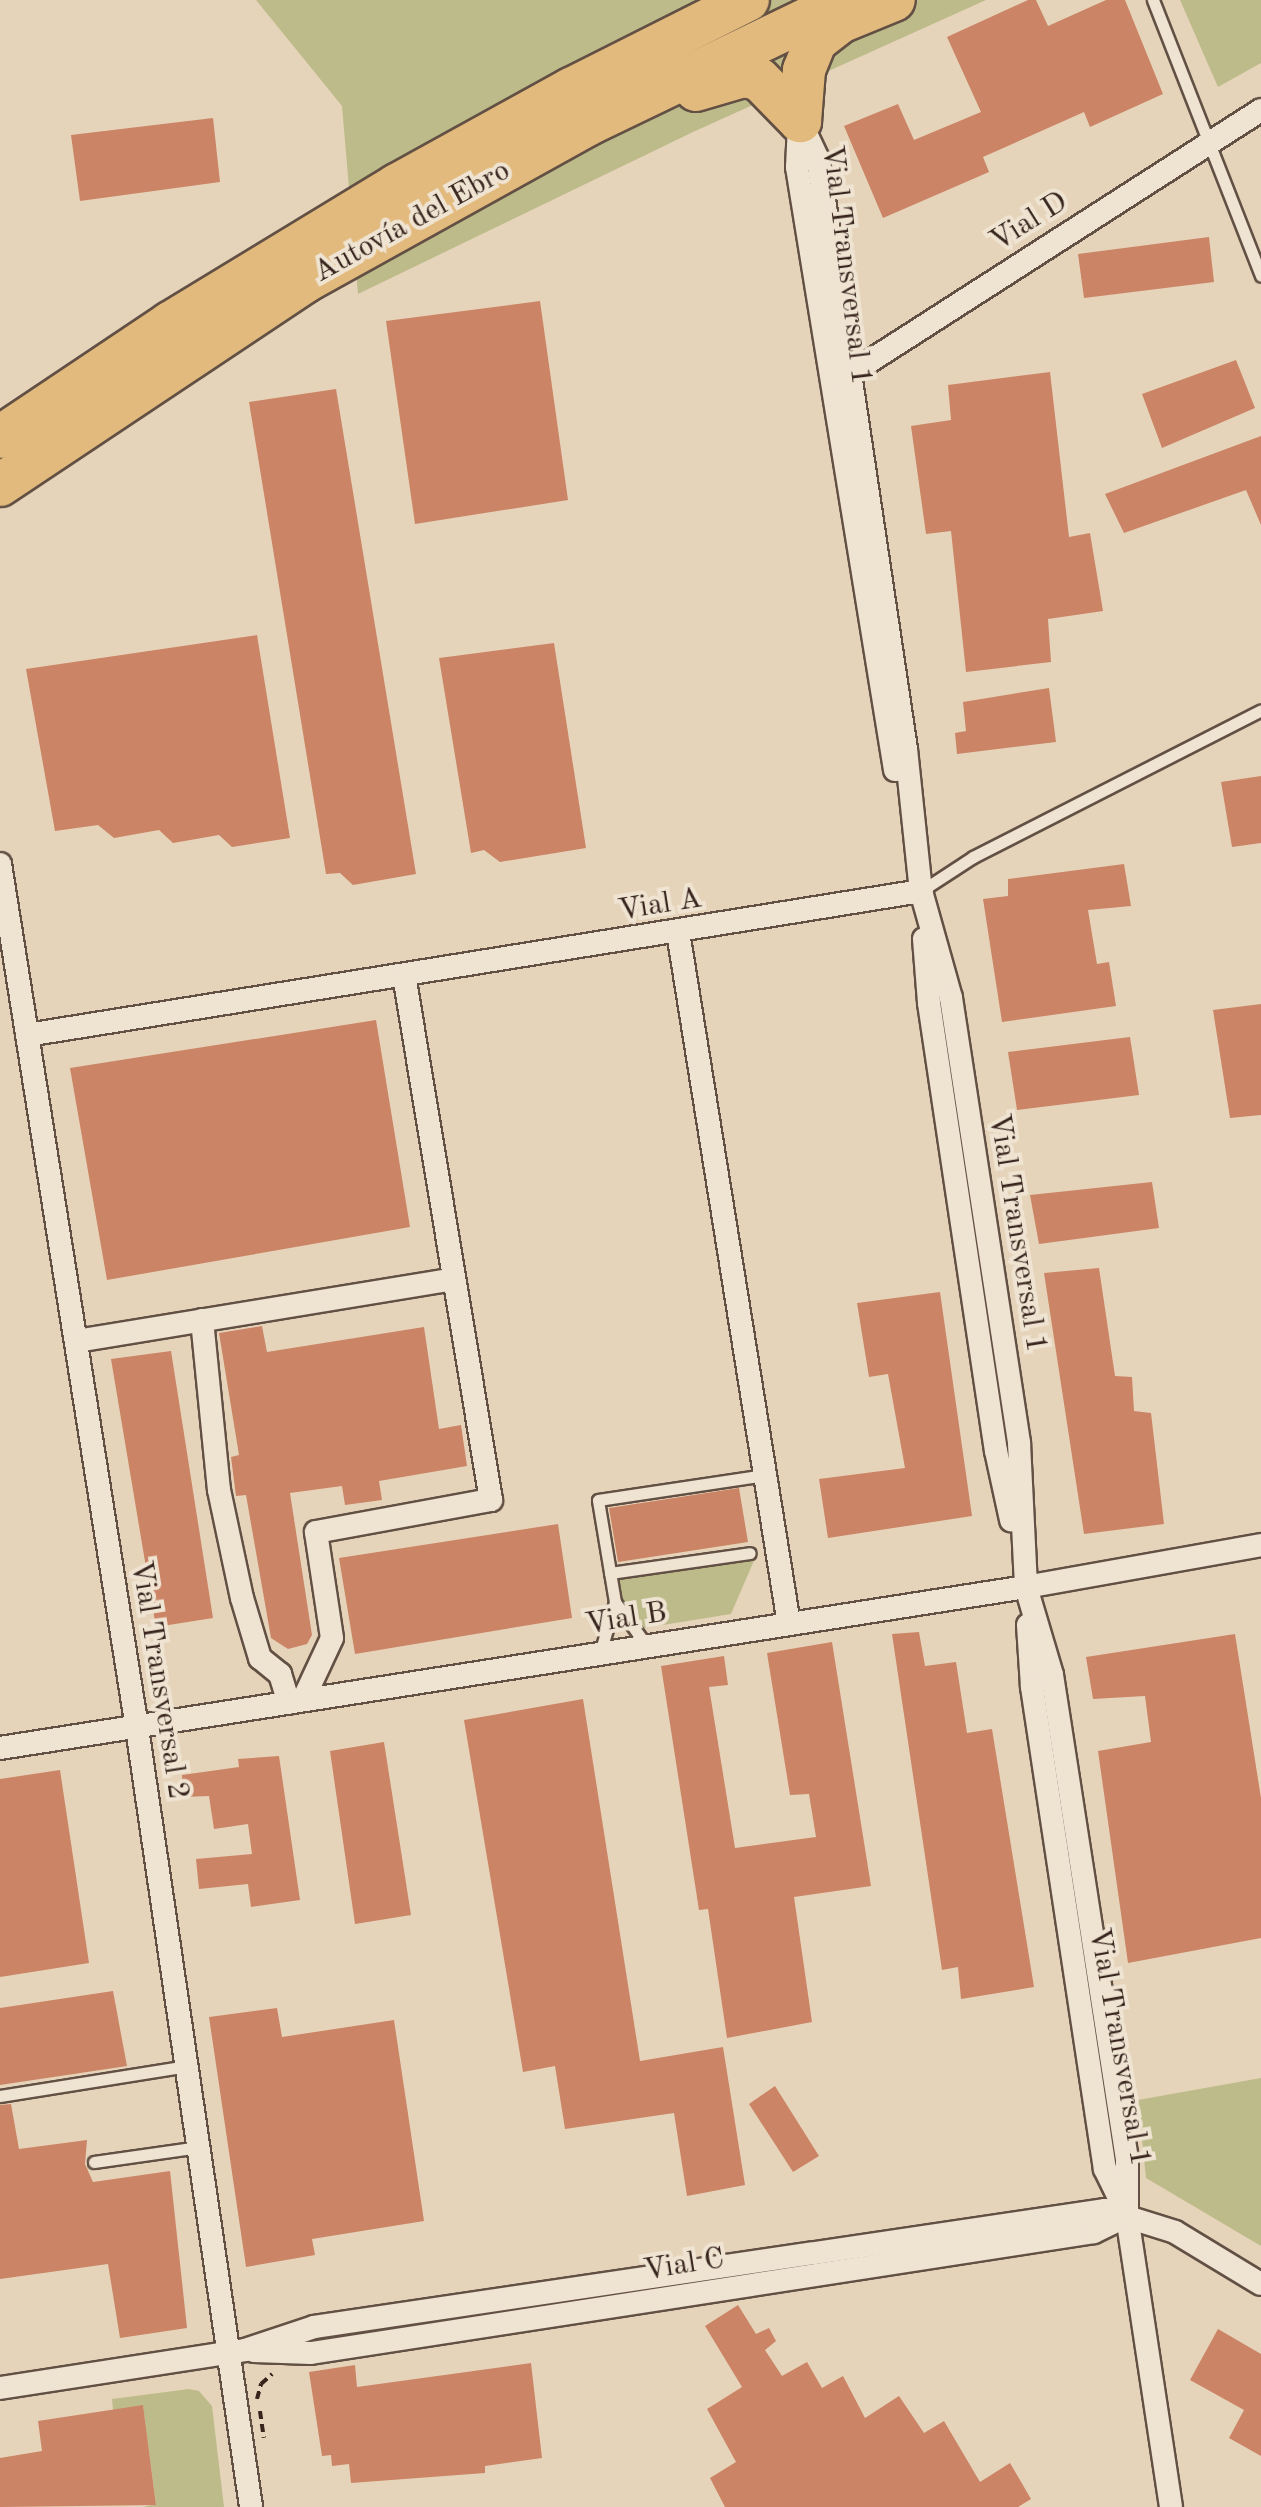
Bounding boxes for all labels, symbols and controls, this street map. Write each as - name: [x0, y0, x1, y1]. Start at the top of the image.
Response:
- street label: Vial Transversal 1: [813, 143, 879, 387]
- street label: Autovía del Ebro: [307, 153, 517, 291]
- street label: Vial D: [984, 184, 1074, 260]
- street label: Vial A: [616, 881, 704, 929]
- street label: Vial Transversal 1: [980, 1111, 1054, 1355]
- street label: Vial Transversal 2: [122, 1558, 196, 1802]
- street label: Vial B: [583, 1595, 669, 1643]
- street label: Vial Transversal 1: [1080, 1925, 1158, 2169]
- street label: Vial C: [641, 2241, 727, 2289]

